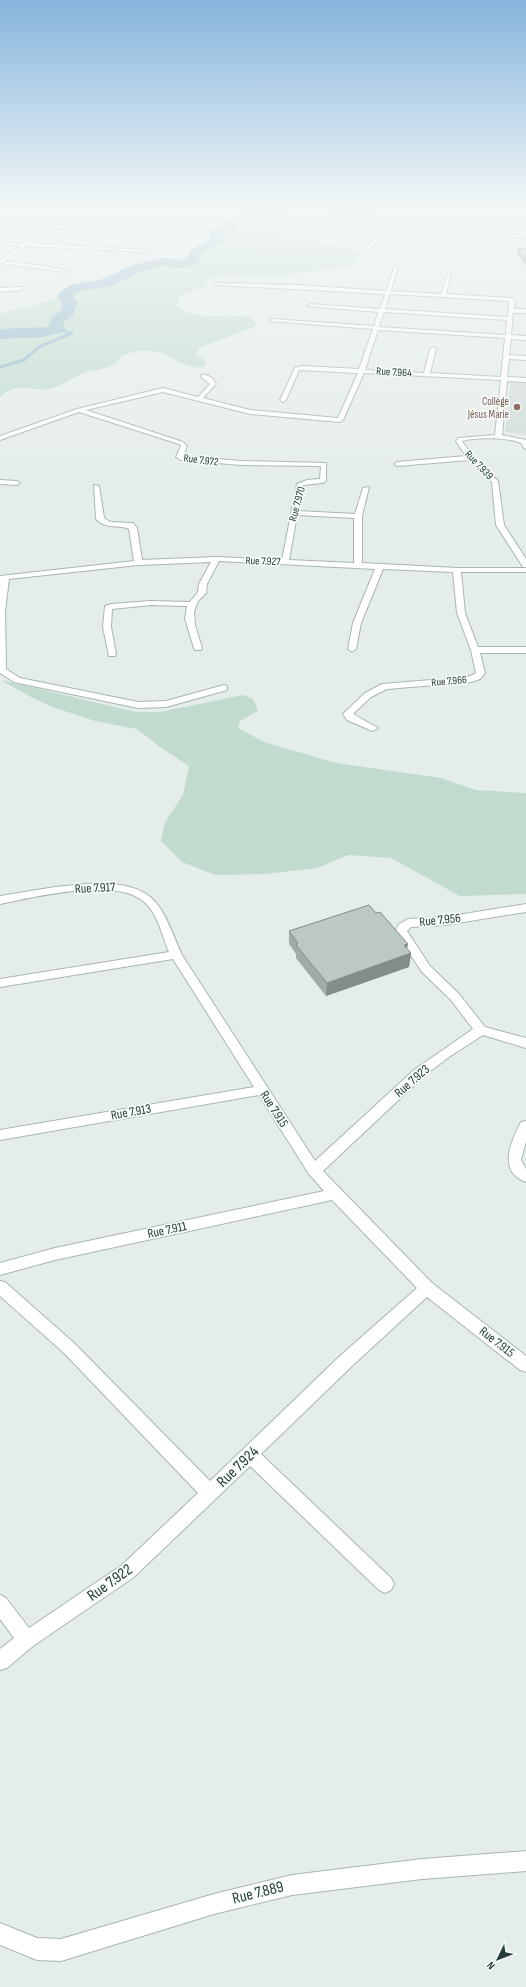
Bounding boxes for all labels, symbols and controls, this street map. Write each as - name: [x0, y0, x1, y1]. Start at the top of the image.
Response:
- street label: Rue 7.964: [376, 365, 412, 379]
- place label: Collège Jésus Marie: [467, 395, 509, 421]
- marker: Collège Jésus Marie: [512, 402, 522, 412]
- street label: Rue 7.939: [462, 448, 496, 482]
- street label: Rue 7.972: [183, 451, 220, 469]
- street label: Rue 7.970: [286, 485, 308, 523]
- street label: Rue 7.927: [245, 554, 281, 568]
- street label: Rue 7.966: [431, 673, 467, 689]
- street label: Rue 7.917: [74, 879, 116, 897]
- street label: Rue 7.956: [418, 910, 462, 930]
- street label: Rue 7.923: [391, 1061, 433, 1101]
- street label: Rue 7.915: [256, 1088, 292, 1130]
- street label: Rue 7.913: [110, 1101, 152, 1123]
- street label: Rue 7.911: [146, 1218, 189, 1242]
- street label: Rue 7.915: [476, 1323, 518, 1361]
- street label: Rue 7.924: [213, 1442, 263, 1492]
- street label: Rue 7.922: [84, 1560, 136, 1606]
- street label: Rue 7.889: [230, 1877, 286, 1909]
- north arrow: [478, 1939, 518, 1979]
- text: N: [484, 1959, 498, 1972]

